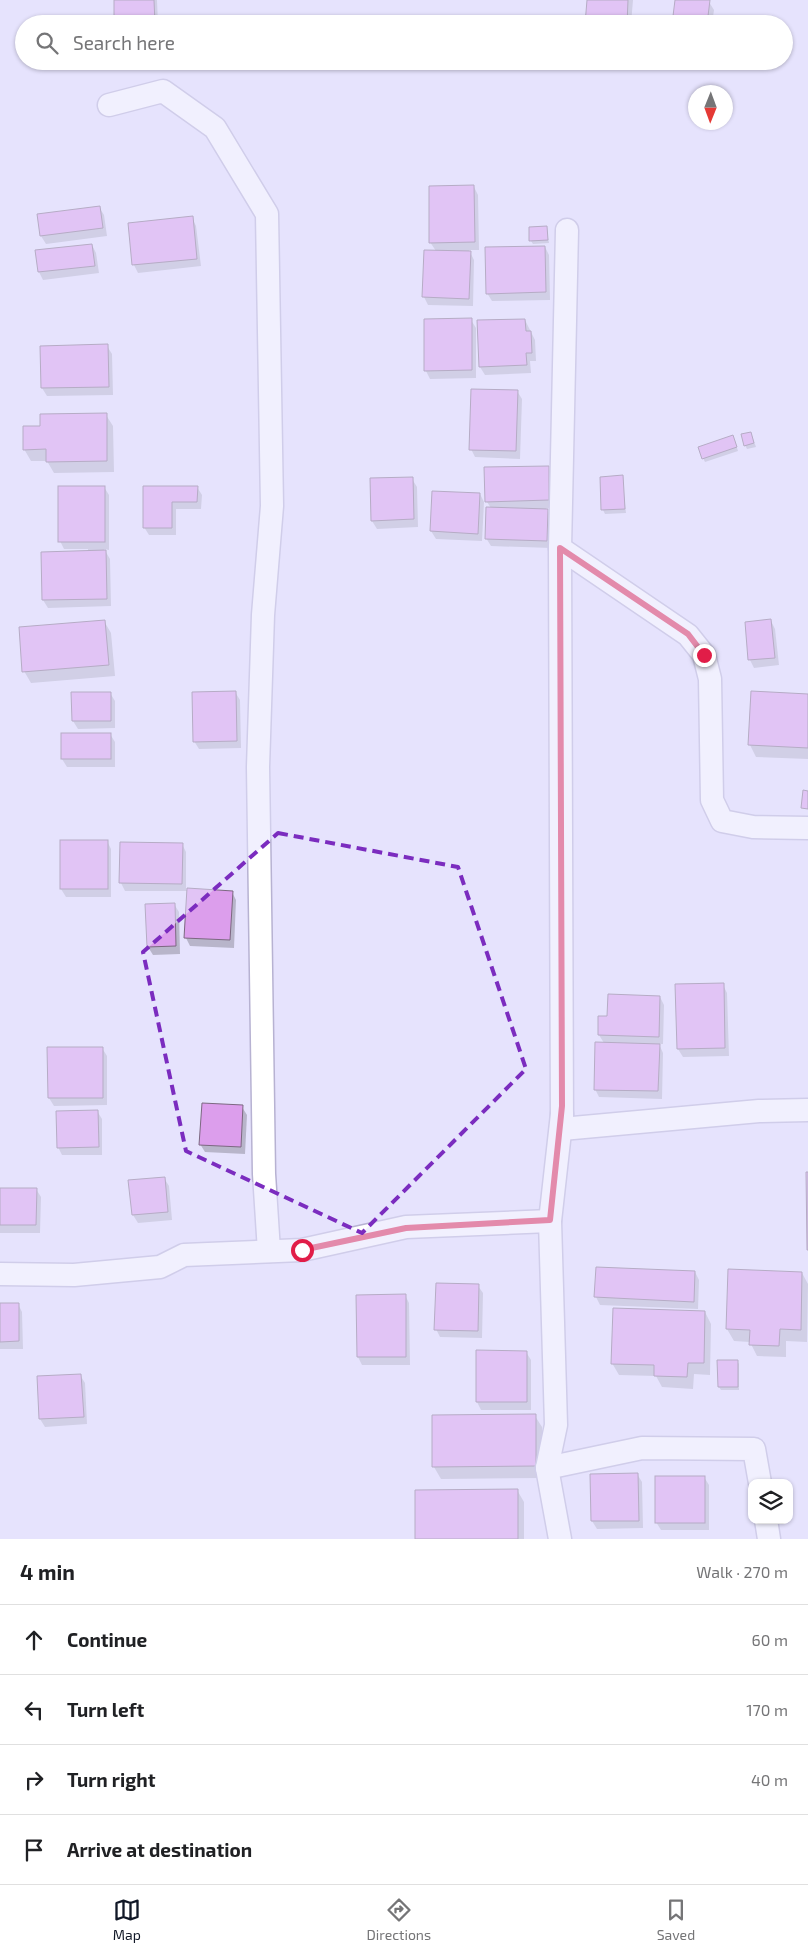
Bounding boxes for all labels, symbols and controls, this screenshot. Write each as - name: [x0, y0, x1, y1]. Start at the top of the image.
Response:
- search box: [15, 15, 793, 70]
- icon: search: [33, 29, 61, 57]
- text: Search here: [73, 31, 175, 54]
- north arrow: [688, 85, 733, 130]
- route end: [693, 644, 716, 667]
- route start: [291, 1239, 314, 1262]
- map controls: [748, 1479, 793, 1524]
- button: layers: [748, 1479, 793, 1524]
- text: 4 min: [20, 1559, 75, 1584]
- text: Walk · 270 m: [696, 1562, 788, 1581]
- icon: ahead: [20, 1626, 48, 1654]
- text: Continue: [67, 1628, 147, 1651]
- text: 60 m: [752, 1630, 788, 1649]
- icon: left: [20, 1696, 48, 1724]
- text: Turn left: [67, 1698, 144, 1721]
- text: 170 m: [746, 1700, 788, 1719]
- icon: right: [20, 1766, 48, 1794]
- text: Turn right: [67, 1768, 155, 1791]
- text: 40 m: [751, 1770, 788, 1789]
- icon: arrive: [20, 1836, 48, 1864]
- text: Arrive at destination: [67, 1838, 252, 1861]
- tab: Map: [113, 1896, 141, 1943]
- tab: Directions: [367, 1896, 431, 1943]
- tab: Saved: [657, 1896, 695, 1943]

